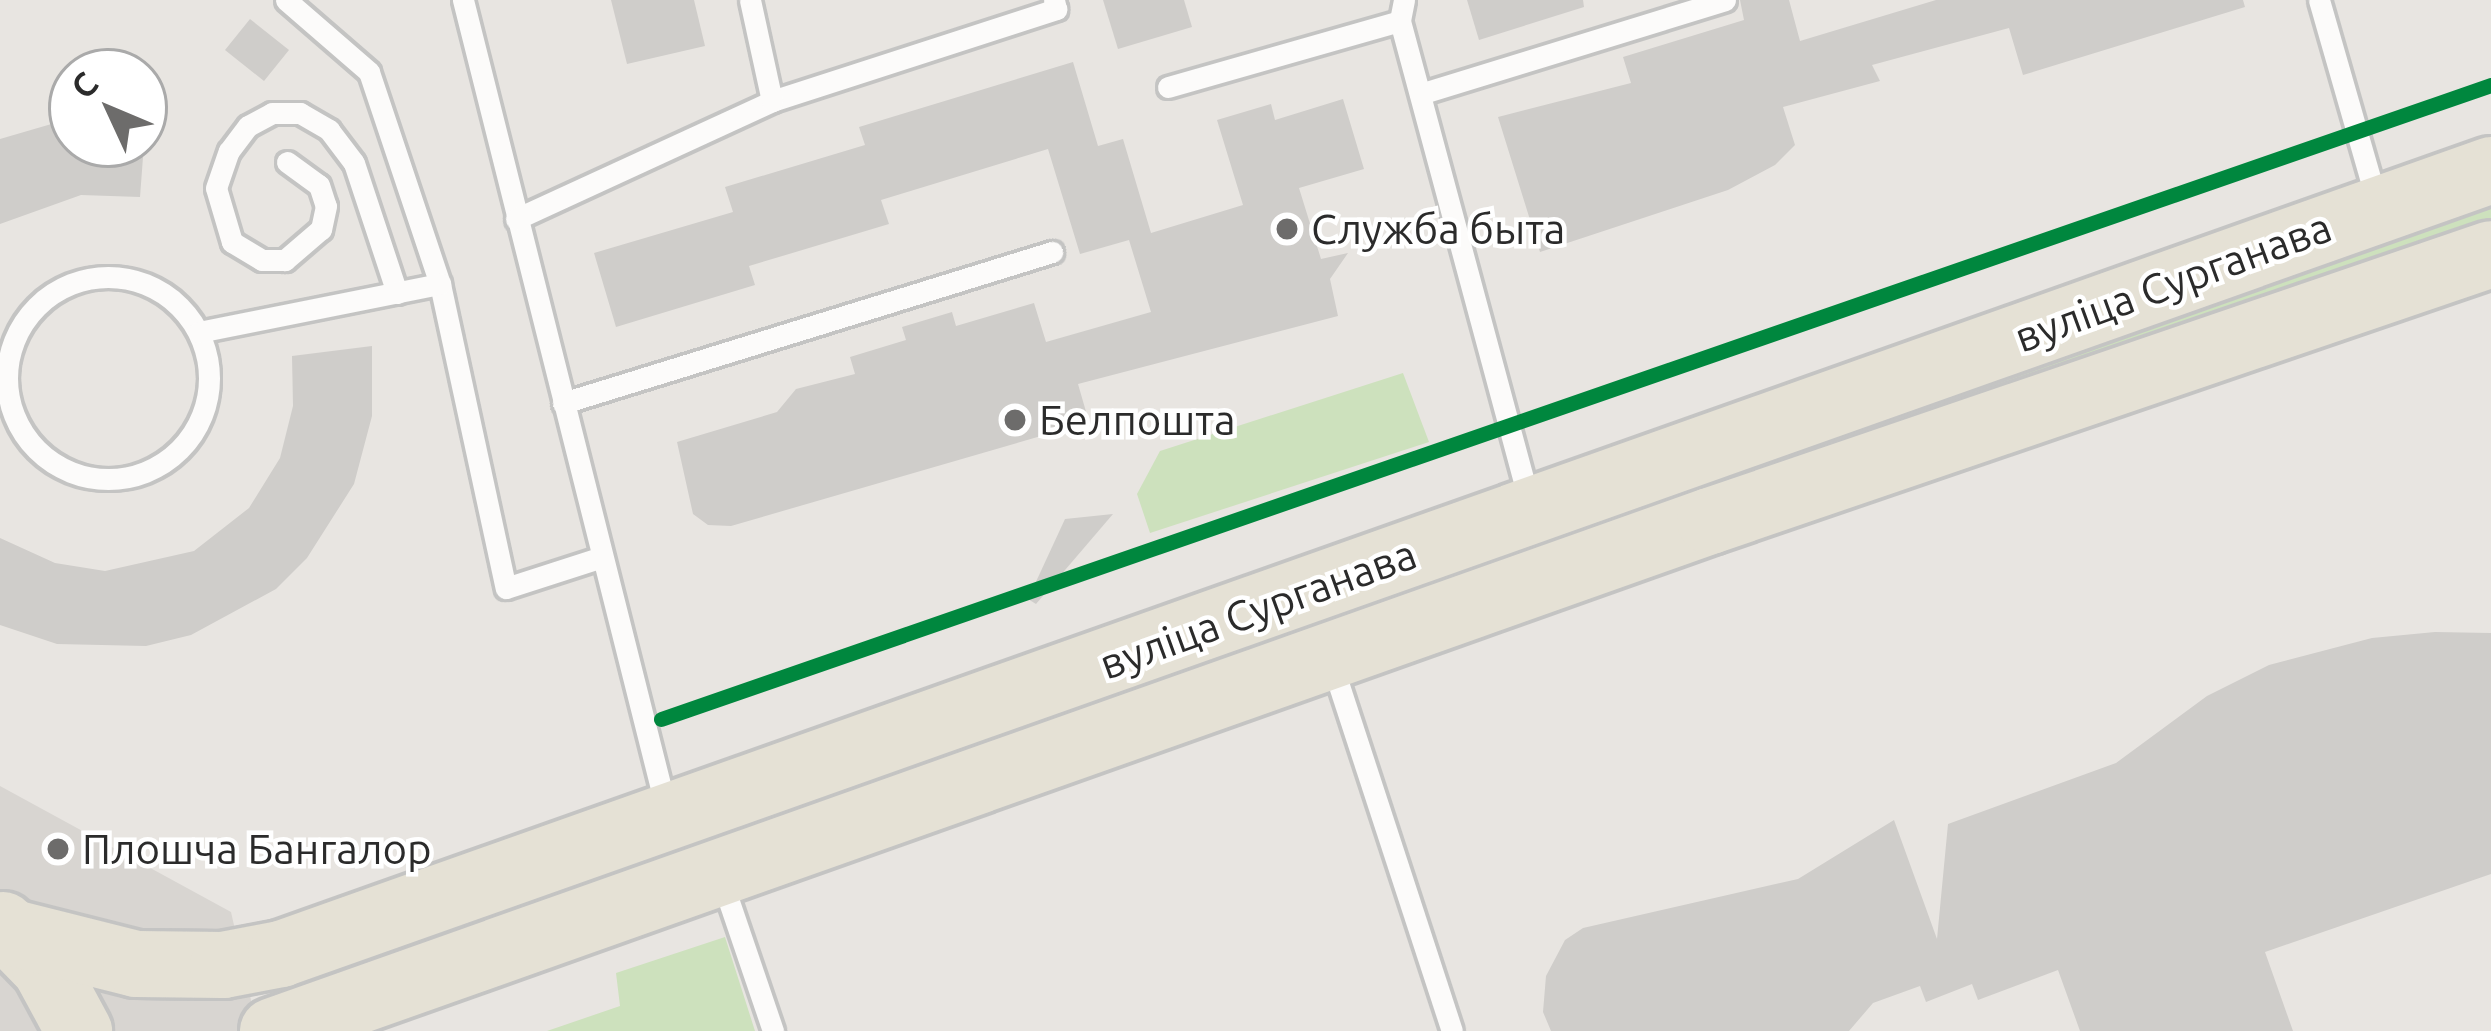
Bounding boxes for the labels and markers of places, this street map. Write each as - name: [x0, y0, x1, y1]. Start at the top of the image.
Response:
- place label: Служба быта: [1311, 204, 1565, 254]
- marker: Служба быта: [1274, 216, 1300, 242]
- place label: Белпошта: [1039, 395, 1236, 445]
- marker: Белпошта: [1002, 407, 1028, 433]
- place label: Плошча Бангалор: [82, 824, 432, 874]
- marker: Плошча Бангалор: [45, 836, 71, 862]

